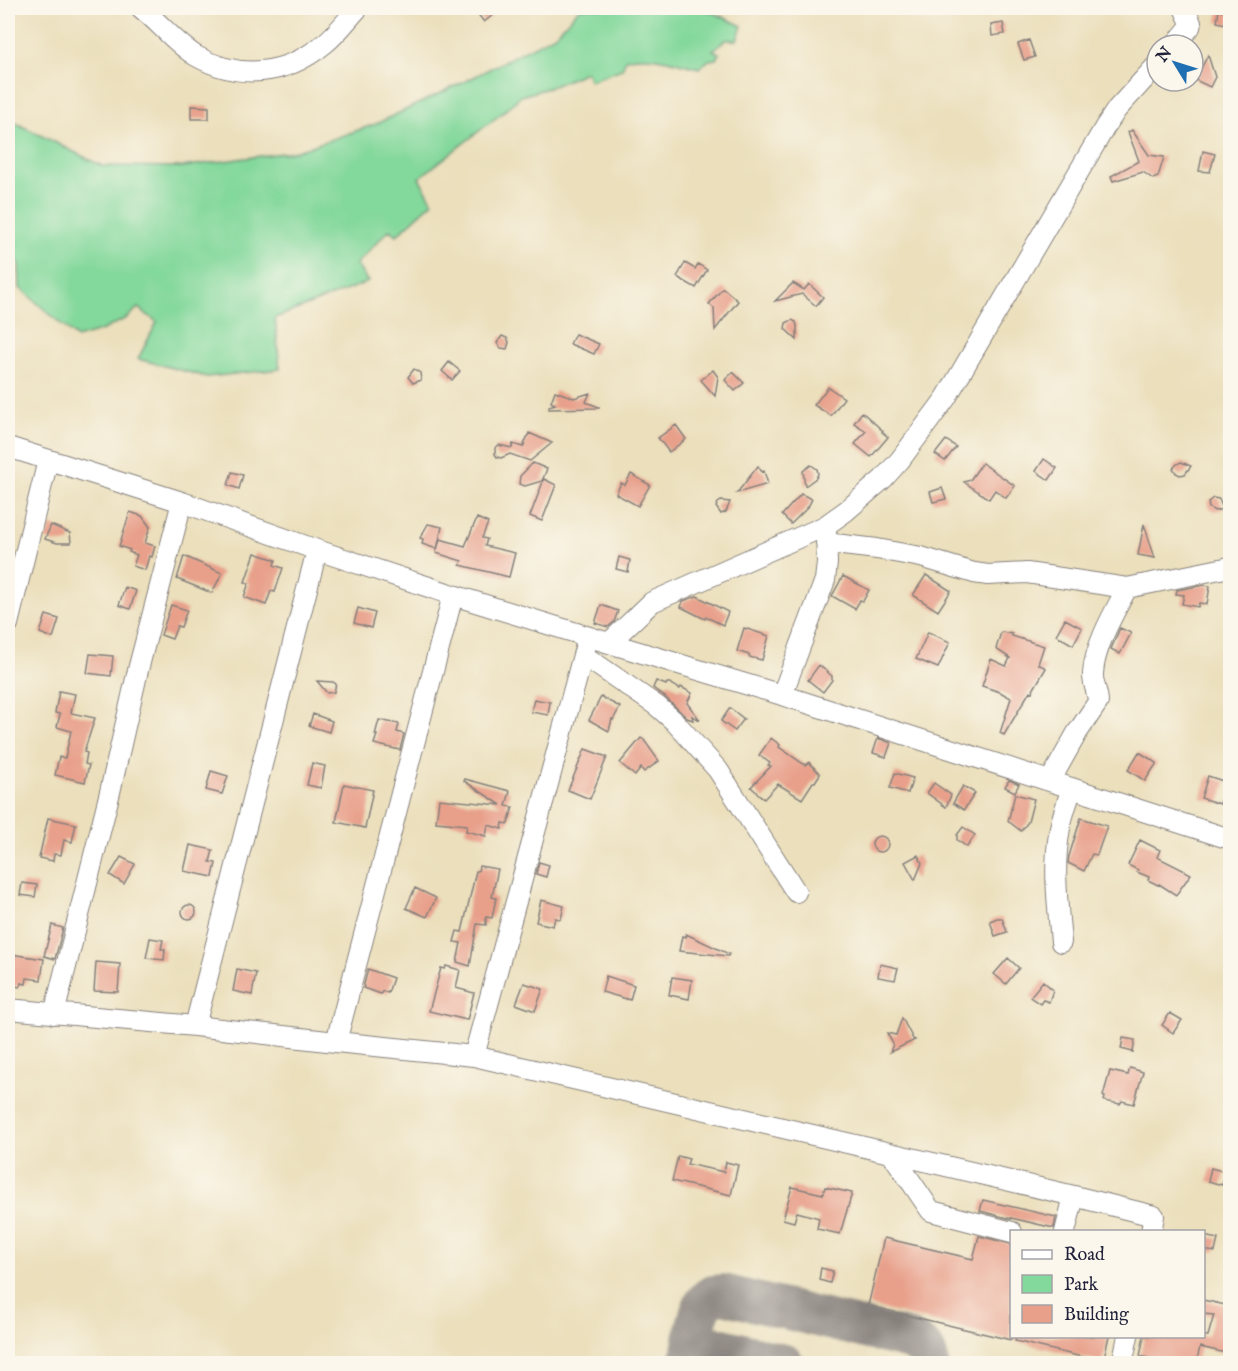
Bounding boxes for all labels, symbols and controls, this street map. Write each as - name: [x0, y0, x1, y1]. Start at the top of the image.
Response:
- north arrow: [1145, 33, 1205, 93]
- text: N: [1152, 43, 1177, 67]
- legend: [1010, 1230, 1205, 1338]
- text: Road: [1064, 1244, 1105, 1267]
- text: Park: [1064, 1274, 1099, 1297]
- text: Building: [1064, 1304, 1129, 1327]

